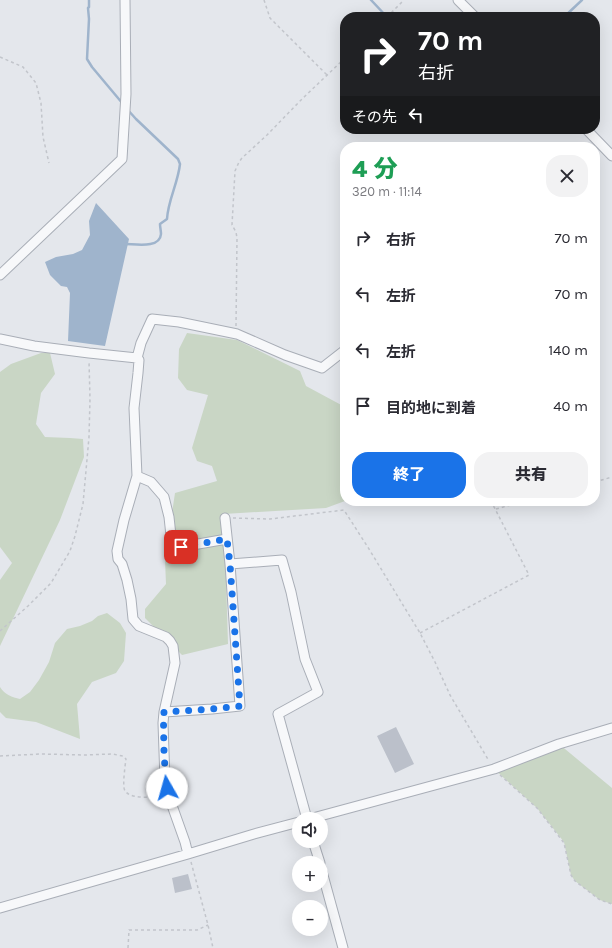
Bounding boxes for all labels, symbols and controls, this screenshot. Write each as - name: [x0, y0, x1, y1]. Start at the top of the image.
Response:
- text: 70 m: [418, 24, 483, 57]
- icon: right: [352, 28, 404, 80]
- text: 右折: [418, 62, 454, 84]
- icon: left: [405, 104, 427, 126]
- text: その先: [352, 108, 397, 126]
- text: 4 分: [352, 155, 398, 183]
- button: close: [546, 155, 588, 197]
- text: 320 m · 11:14: [352, 184, 422, 199]
- icon: right: [352, 227, 374, 249]
- text: 70 m: [554, 229, 588, 247]
- text: 右折: [386, 231, 416, 249]
- icon: left: [352, 283, 374, 305]
- text: 70 m: [554, 285, 588, 303]
- text: 左折: [386, 287, 416, 305]
- icon: left: [352, 339, 374, 361]
- text: 140 m: [548, 341, 588, 359]
- text: 左折: [386, 343, 416, 361]
- icon: arrive: [352, 395, 374, 417]
- text: 40 m: [553, 397, 588, 415]
- text: 目的地に到着: [386, 399, 476, 417]
- button: 終了: [352, 452, 466, 498]
- button: 共有: [474, 452, 588, 498]
- pin: [164, 530, 198, 564]
- icon: arrive: [170, 536, 192, 558]
- position arrow: [146, 767, 188, 809]
- map controls: [292, 812, 328, 936]
- button: sound: [292, 812, 328, 848]
- button: +: [292, 856, 328, 892]
- button: −: [292, 900, 328, 936]

